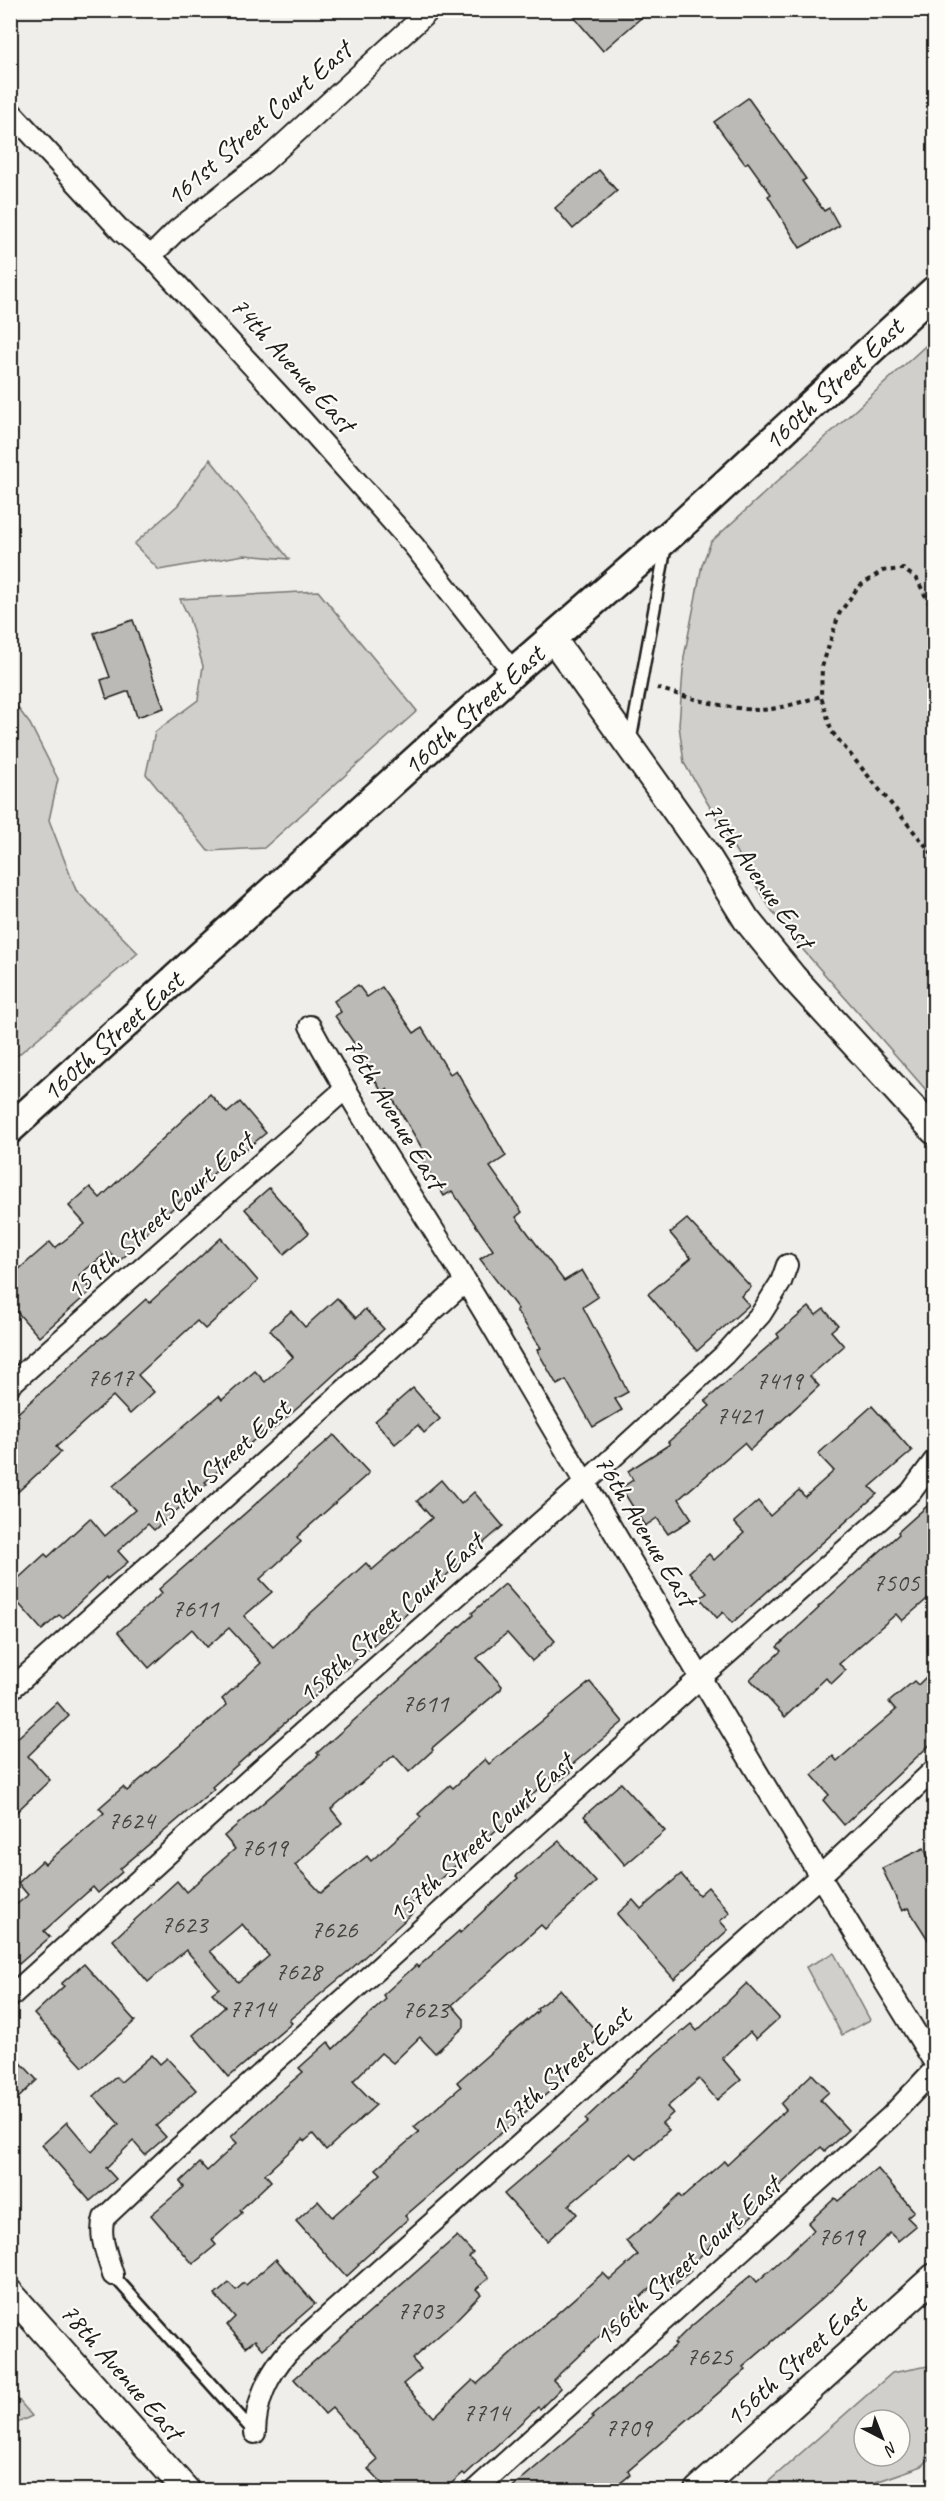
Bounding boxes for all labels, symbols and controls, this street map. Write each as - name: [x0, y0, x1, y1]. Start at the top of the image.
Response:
- street label: 161st Street Court East: [158, 30, 361, 213]
- street label: 74th Avenue East: [223, 289, 366, 442]
- street label: 160th Street East: [756, 308, 912, 458]
- street label: 160th Street East: [395, 635, 553, 783]
- street label: 74th Avenue East: [696, 795, 825, 958]
- street label: 160th Street East: [34, 961, 192, 1109]
- street label: 76th Avenue East: [336, 1031, 456, 1199]
- street label: 159th Street Court East: [58, 1122, 263, 1307]
- house number: 7617: [87, 1361, 135, 1394]
- house number: 7419: [756, 1364, 805, 1397]
- street label: 159th Street East: [141, 1389, 299, 1537]
- house number: 7421: [716, 1399, 764, 1432]
- street label: 76th Avenue East: [587, 1448, 707, 1616]
- street label: 158th Street Court East: [290, 1523, 493, 1711]
- house number: 7505: [873, 1566, 921, 1599]
- house number: 7611: [172, 1592, 220, 1625]
- house number: 7611: [402, 1687, 450, 1720]
- street label: 157th Street Court East: [380, 1743, 583, 1931]
- house number: 7624: [108, 1804, 157, 1837]
- house number: 7619: [241, 1831, 290, 1864]
- house number: 7623: [161, 1908, 210, 1941]
- house number: 7626: [311, 1913, 359, 1946]
- house number: 7628: [275, 1955, 324, 1988]
- house number: 7714: [229, 1992, 278, 2025]
- house number: 7623: [402, 1993, 451, 2026]
- street label: 157th Street East: [482, 1996, 640, 2144]
- street label: 156th Street Court East: [587, 2166, 790, 2354]
- house number: 7619: [818, 2220, 867, 2253]
- street label: 156th Street East: [717, 2286, 875, 2434]
- house number: 7703: [397, 2294, 446, 2327]
- street label: 78th Avenue East: [53, 2295, 194, 2450]
- house number: 7625: [686, 2340, 734, 2373]
- house number: 7714: [463, 2396, 512, 2429]
- north arrow: [852, 2408, 912, 2468]
- house number: 7709: [605, 2411, 654, 2444]
- text: N: [879, 2438, 902, 2461]

